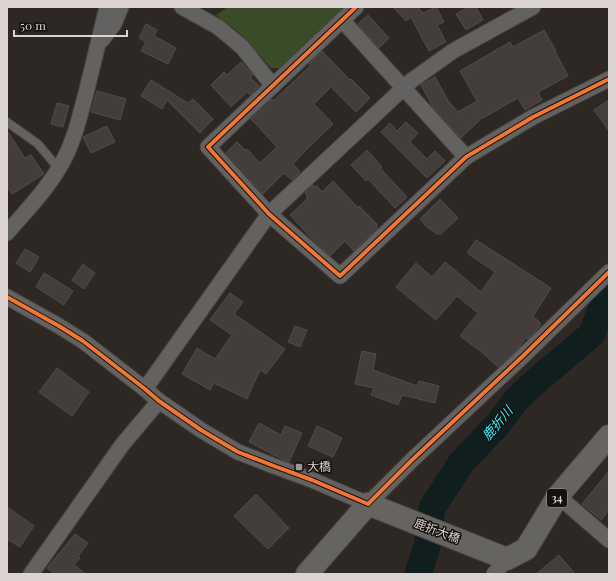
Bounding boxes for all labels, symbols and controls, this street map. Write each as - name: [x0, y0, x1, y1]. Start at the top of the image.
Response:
- scale bar: [14, 12, 127, 38]
- text: 50 m: [20, 17, 46, 33]
- water label: 鹿折川: [478, 401, 517, 443]
- place label: 大橋: [307, 458, 331, 474]
- marker: 大橋: [294, 462, 304, 472]
- road number: 34: [547, 489, 567, 507]
- street label: 鹿折大橋: [412, 514, 463, 546]

